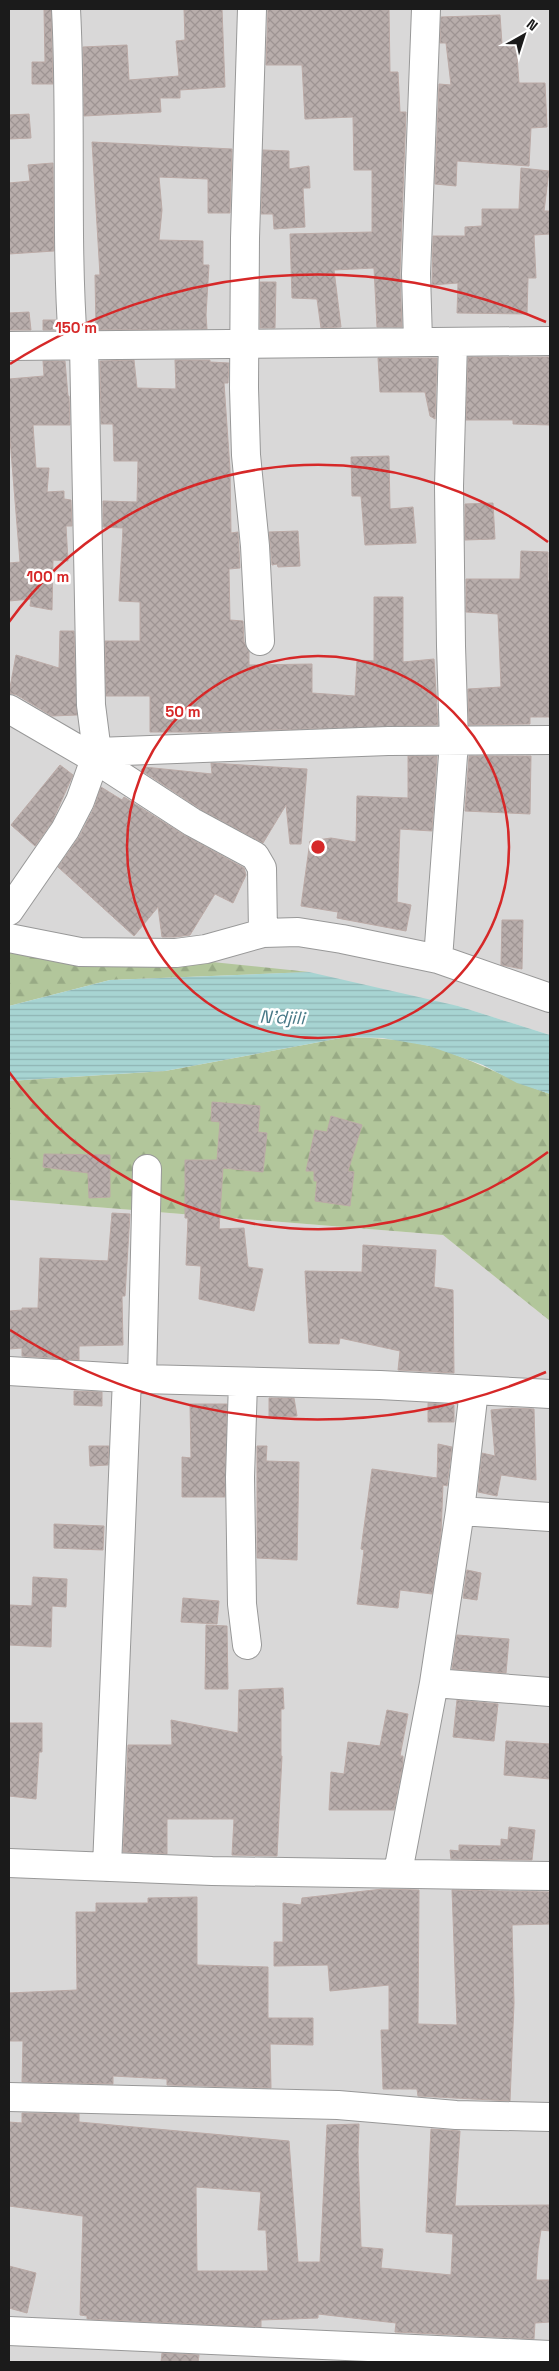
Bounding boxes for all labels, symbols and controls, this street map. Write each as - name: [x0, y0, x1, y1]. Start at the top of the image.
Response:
- north arrow: [499, 10, 549, 60]
- text: N: [523, 15, 541, 35]
- text: 150 m: [55, 318, 97, 337]
- text: 100 m: [27, 567, 69, 586]
- text: 50 m: [165, 702, 201, 721]
- centre of rings: [309, 838, 327, 856]
- water label: N'djili: [259, 1005, 308, 1029]

